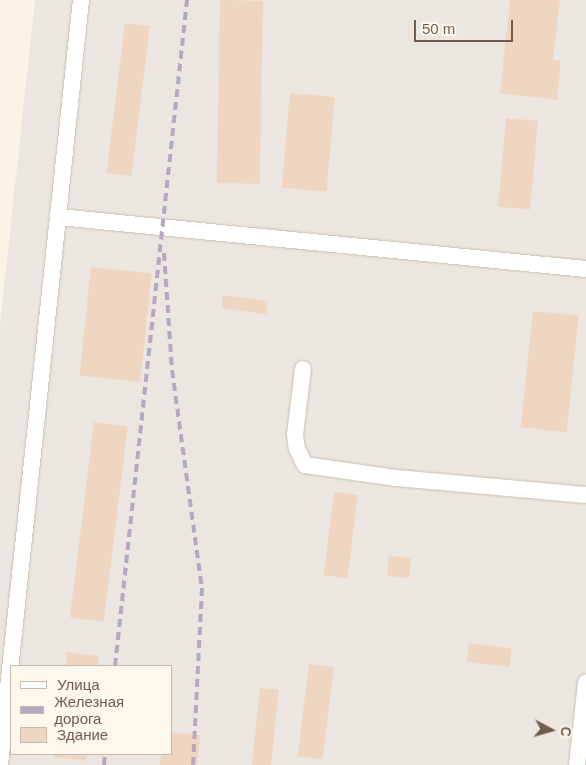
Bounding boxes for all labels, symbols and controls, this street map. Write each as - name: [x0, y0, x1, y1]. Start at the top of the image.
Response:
- scale bar: [416, 10, 515, 42]
- text: 50 m: [422, 20, 455, 37]
- legend: [10, 665, 172, 755]
- text: Улица: [57, 676, 100, 693]
- text: Железная дорога: [54, 693, 124, 727]
- north arrow: [526, 705, 576, 755]
- text: Здание: [57, 726, 108, 743]
- text: С: [557, 726, 574, 737]

